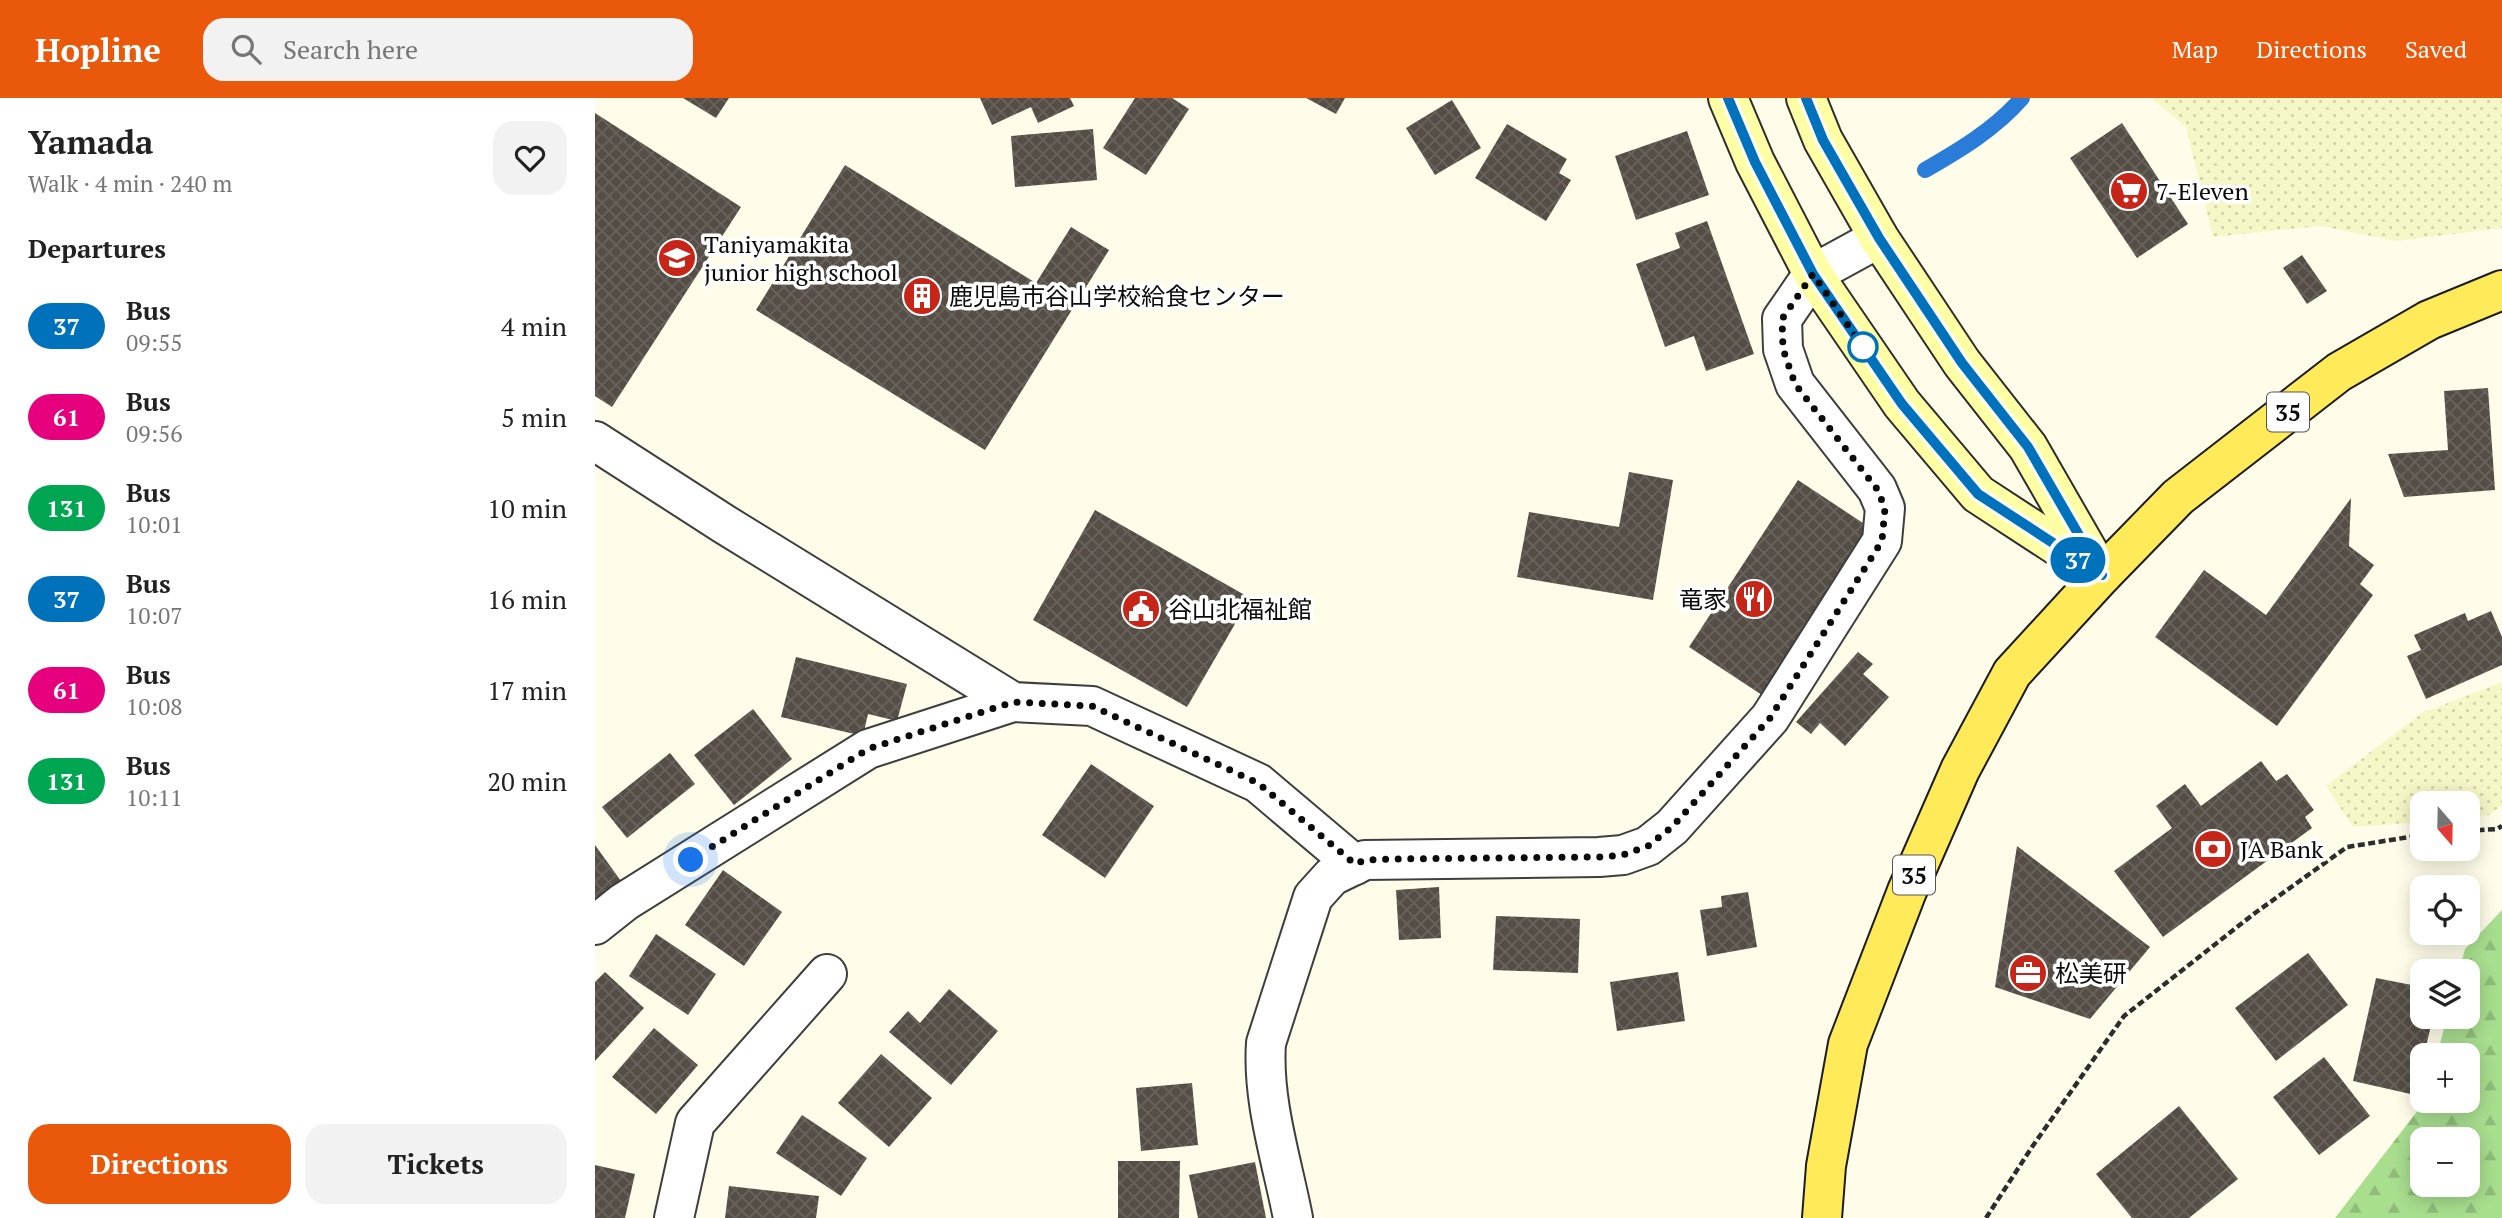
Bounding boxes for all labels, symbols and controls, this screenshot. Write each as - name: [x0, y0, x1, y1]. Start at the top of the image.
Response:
- search box: [203, 18, 693, 81]
- text: Hopline: [35, 28, 161, 71]
- icon: search: [227, 30, 265, 68]
- text: Search here: [283, 32, 418, 66]
- text: Map: [2172, 33, 2218, 65]
- text: Directions: [2256, 33, 2367, 65]
- text: Saved: [2405, 33, 2467, 65]
- text: Yamada: [28, 120, 153, 163]
- button: heart: [493, 121, 567, 195]
- text: Walk · 4 min · 240 m: [28, 168, 232, 199]
- supermarket icon: 7-Eleven: [2108, 170, 2150, 212]
- place label: 7-Eleven: [2156, 175, 2249, 207]
- place label: Taniyamakita junior high school: [704, 228, 898, 288]
- text: Departures: [28, 231, 166, 265]
- school or university icon: Taniyamakita junior high school: [656, 237, 698, 279]
- building icon: 鹿児島市谷山学校給食センター: [901, 275, 943, 317]
- place label: 鹿児島市谷山学校給食センター: [949, 280, 1285, 312]
- text: Bus: [126, 293, 171, 327]
- text: 4 min: [501, 309, 567, 343]
- text: 37: [53, 310, 80, 342]
- text: 09:55: [126, 327, 183, 358]
- unlabelled marker: [1848, 332, 1878, 362]
- text: Bus: [126, 384, 171, 418]
- road number: 35: [2267, 392, 2309, 432]
- text: 5 min: [501, 400, 567, 434]
- text: 61: [53, 401, 80, 433]
- text: 09:56: [126, 418, 183, 449]
- text: Bus: [126, 475, 171, 509]
- text: 10 min: [487, 491, 567, 525]
- text: 131: [46, 492, 87, 524]
- text: 10:01: [126, 509, 183, 540]
- line badge: 37: [2047, 537, 2109, 583]
- text: 37: [2064, 544, 2092, 576]
- text: Bus: [126, 566, 171, 600]
- restaurant icon: 竜家: [1733, 578, 1775, 620]
- text: 16 min: [487, 582, 567, 616]
- text: 37: [53, 583, 80, 615]
- place label: 竜家: [1679, 583, 1727, 615]
- public building icon: 谷山北福祉館: [1120, 588, 1162, 630]
- place label: 谷山北福祉館: [1168, 593, 1312, 625]
- text: 10:07: [126, 600, 183, 631]
- text: Bus: [126, 657, 171, 691]
- text: 17 min: [487, 673, 567, 707]
- text: 61: [53, 674, 80, 706]
- text: 10:08: [126, 691, 183, 722]
- text: Bus: [126, 748, 171, 782]
- text: 20 min: [487, 764, 567, 798]
- text: 131: [46, 765, 87, 797]
- text: 10:11: [126, 782, 183, 813]
- north arrow: [2410, 791, 2480, 861]
- map controls: [2410, 791, 2480, 1197]
- bank icon: JA Bank: [2192, 828, 2234, 870]
- place label: JA Bank: [2240, 833, 2324, 865]
- your location: [673, 842, 708, 877]
- road number: 35: [1893, 856, 1935, 894]
- button: locate: [2410, 875, 2480, 945]
- office icon: 松美研: [2007, 952, 2049, 994]
- place label: 松美研: [2055, 957, 2127, 989]
- button: layers: [2410, 959, 2480, 1029]
- button: +: [2410, 1043, 2480, 1113]
- button: Directions: [28, 1124, 291, 1204]
- button: Tickets: [305, 1124, 567, 1204]
- button: −: [2410, 1127, 2480, 1197]

